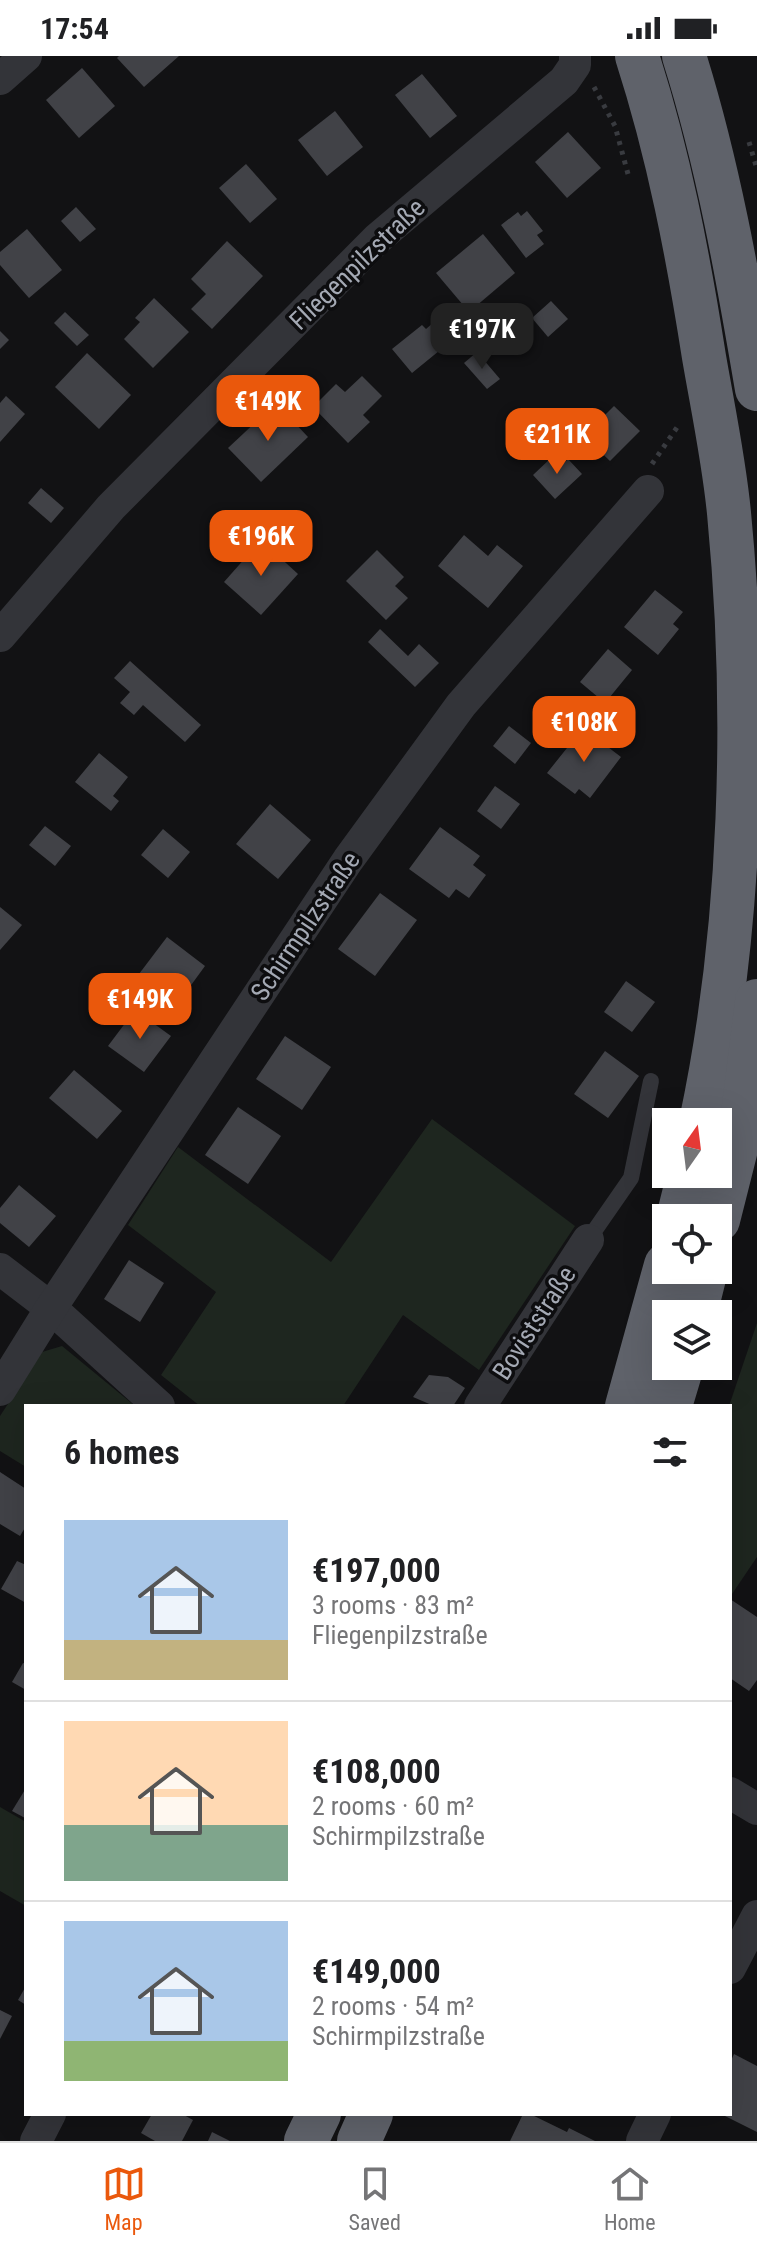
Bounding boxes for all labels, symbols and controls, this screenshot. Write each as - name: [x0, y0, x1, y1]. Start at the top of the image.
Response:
- text: 17:54: [40, 11, 109, 46]
- street label: Fliegenpilzstraße: [283, 192, 431, 336]
- pin: €197K: [426, 303, 538, 371]
- text: €197K: [449, 314, 515, 344]
- pin: €149K: [212, 375, 324, 443]
- text: €149K: [235, 386, 301, 416]
- pin: €211K: [501, 408, 613, 476]
- text: €211K: [524, 419, 590, 449]
- pin: €196K: [205, 510, 317, 578]
- text: €196K: [228, 521, 294, 551]
- pin: €108K: [528, 696, 640, 764]
- text: €108K: [551, 707, 617, 737]
- street label: Schirmpilzstraße: [244, 846, 366, 1006]
- pin: €149K: [84, 973, 196, 1041]
- text: €149K: [107, 984, 173, 1014]
- north arrow: [652, 1108, 732, 1188]
- map controls: [652, 1108, 732, 1380]
- button: locate: [652, 1204, 732, 1284]
- street label: Boviststraße: [486, 1261, 582, 1385]
- button: layers: [652, 1300, 732, 1380]
- icon: filters: [648, 1430, 692, 1474]
- text: 6 homes: [64, 1432, 180, 1472]
- text: €197,000: [312, 1550, 441, 1590]
- icon: home: [128, 1552, 224, 1648]
- text: 3 rooms · 83 m²: [312, 1590, 474, 1620]
- text: Fliegenpilzstraße: [312, 1620, 488, 1650]
- text: €108,000: [312, 1751, 441, 1791]
- icon: home: [128, 1753, 224, 1849]
- text: 2 rooms · 60 m²: [312, 1791, 474, 1821]
- text: Schirmpilzstraße: [312, 1821, 485, 1851]
- text: €149,000: [312, 1951, 441, 1991]
- icon: home: [128, 1953, 224, 2049]
- text: 2 rooms · 54 m²: [312, 1991, 474, 2021]
- text: Schirmpilzstraße: [312, 2021, 485, 2051]
- tab: Map: [102, 2162, 146, 2235]
- tab: Saved: [349, 2162, 401, 2235]
- tab: Home: [604, 2162, 655, 2235]

